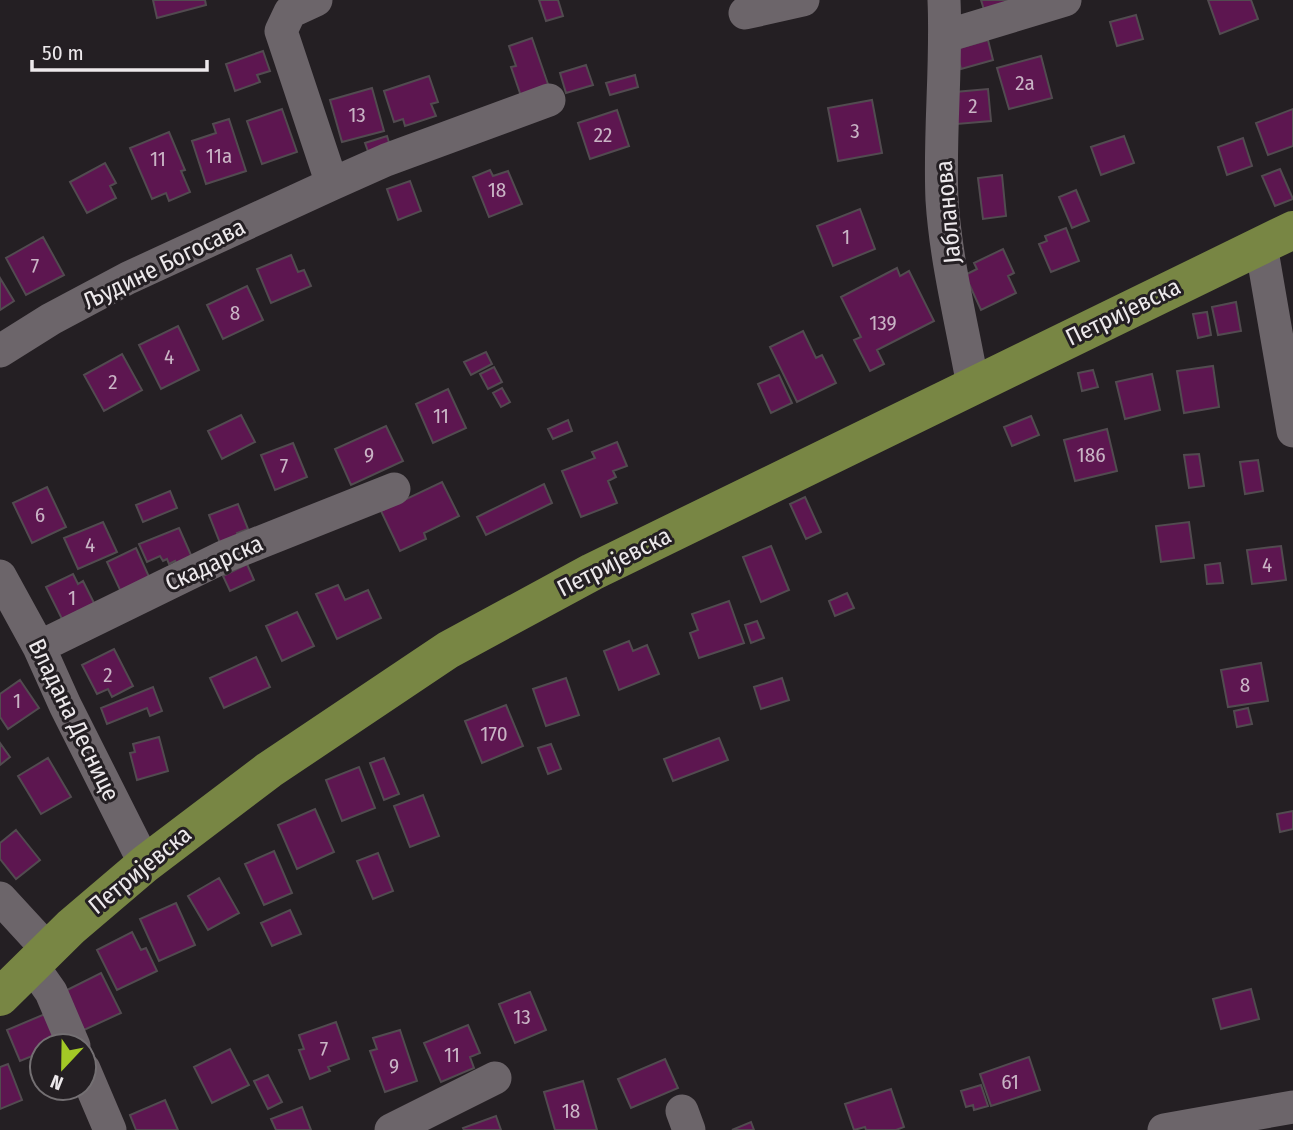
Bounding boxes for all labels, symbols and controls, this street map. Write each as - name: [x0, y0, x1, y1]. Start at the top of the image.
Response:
- scale bar: [32, 28, 206, 72]
- text: 50 m: [42, 40, 84, 66]
- house number: 2a: [1015, 70, 1035, 96]
- house number: 2: [968, 93, 978, 119]
- house number: 13: [348, 102, 366, 128]
- house number: 3: [850, 118, 860, 144]
- house number: 22: [594, 122, 612, 148]
- house number: 11a: [206, 143, 232, 169]
- house number: 11: [150, 146, 166, 172]
- street label: Јабланова: [930, 159, 966, 265]
- house number: 18: [488, 177, 506, 203]
- street label: Људине Богосава: [78, 213, 250, 315]
- house number: 1: [842, 224, 850, 250]
- house number: 7: [31, 253, 39, 279]
- street label: Петријевска: [1061, 272, 1185, 352]
- house number: 8: [230, 300, 240, 326]
- house number: 139: [869, 310, 897, 336]
- house number: 4: [164, 344, 174, 370]
- house number: 2: [108, 369, 118, 395]
- house number: 11: [433, 403, 449, 429]
- house number: 9: [364, 442, 374, 468]
- house number: 186: [1076, 442, 1106, 468]
- house number: 7: [280, 453, 288, 479]
- house number: 6: [35, 502, 45, 528]
- street label: Петријевска: [552, 521, 676, 603]
- street label: Скадарска: [161, 529, 267, 597]
- house number: 4: [85, 532, 95, 558]
- house number: 4: [1262, 552, 1272, 578]
- house number: 1: [68, 585, 76, 611]
- street label: Владана Деснице: [23, 634, 125, 806]
- house number: 2: [103, 662, 113, 688]
- house number: 8: [1240, 672, 1250, 698]
- house number: 1: [13, 688, 21, 714]
- house number: 170: [480, 721, 508, 747]
- street label: Петријевска: [83, 820, 197, 920]
- house number: 13: [513, 1004, 531, 1030]
- north arrow: [28, 1032, 98, 1102]
- house number: 7: [320, 1036, 328, 1062]
- house number: 11: [444, 1042, 460, 1068]
- house number: 9: [389, 1053, 399, 1079]
- house number: 61: [1001, 1069, 1019, 1095]
- text: N: [47, 1070, 66, 1095]
- house number: 18: [562, 1098, 580, 1124]

